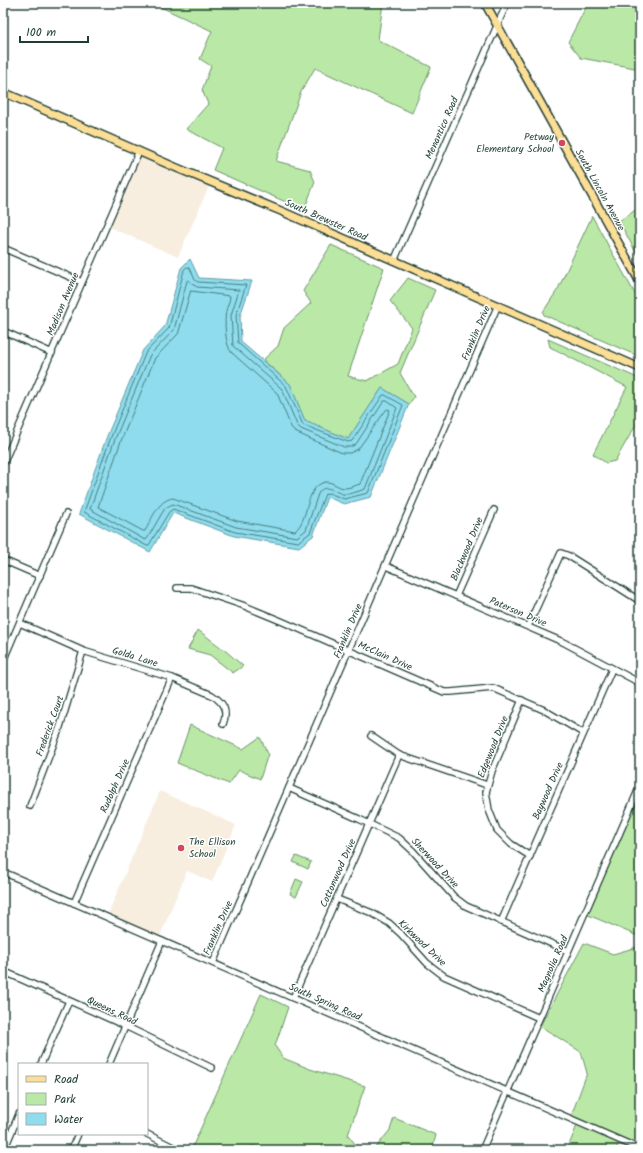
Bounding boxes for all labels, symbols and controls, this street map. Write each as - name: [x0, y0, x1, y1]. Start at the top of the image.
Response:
- scale bar: [20, 18, 88, 44]
- text: 100 m: [26, 23, 57, 42]
- street label: Menantico Road: [421, 93, 463, 162]
- place label: Petway Elementary School: [476, 129, 555, 157]
- marker: Petway Elementary School: [557, 138, 567, 148]
- street label: South Lincoln Avenue: [571, 146, 629, 234]
- street label: South Brewster Road: [282, 195, 371, 246]
- street label: Madison Avenue: [42, 269, 84, 338]
- street label: Franklin Drive: [457, 303, 495, 363]
- street label: Blackwood Drive: [446, 514, 488, 584]
- street label: Paterson Drive: [487, 593, 550, 631]
- street label: Franklin Drive: [329, 601, 367, 661]
- street label: McClain Drive: [355, 637, 415, 675]
- street label: Golda Lane: [110, 643, 160, 672]
- street label: Frederick Court: [32, 693, 68, 759]
- street label: Edgewood Drive: [473, 713, 513, 780]
- street label: Rudolph Drive: [96, 756, 134, 816]
- street label: Baywood Drive: [528, 759, 568, 822]
- place label: The Ellison School: [189, 834, 235, 862]
- street label: Sherwood Drive: [407, 834, 463, 892]
- street label: Cottonwood Drive: [316, 836, 361, 910]
- marker: The Ellison School: [176, 843, 186, 853]
- street label: Franklin Drive: [199, 898, 237, 958]
- street label: Kirkwood Drive: [394, 916, 450, 971]
- street label: Magnolia Road: [533, 932, 573, 995]
- street label: South Spring Road: [286, 979, 365, 1026]
- street label: Queens Road: [84, 992, 141, 1030]
- legend: [18, 1063, 148, 1135]
- text: Road: [54, 1070, 79, 1089]
- text: Park: [54, 1090, 76, 1109]
- text: Water: [54, 1110, 84, 1129]

